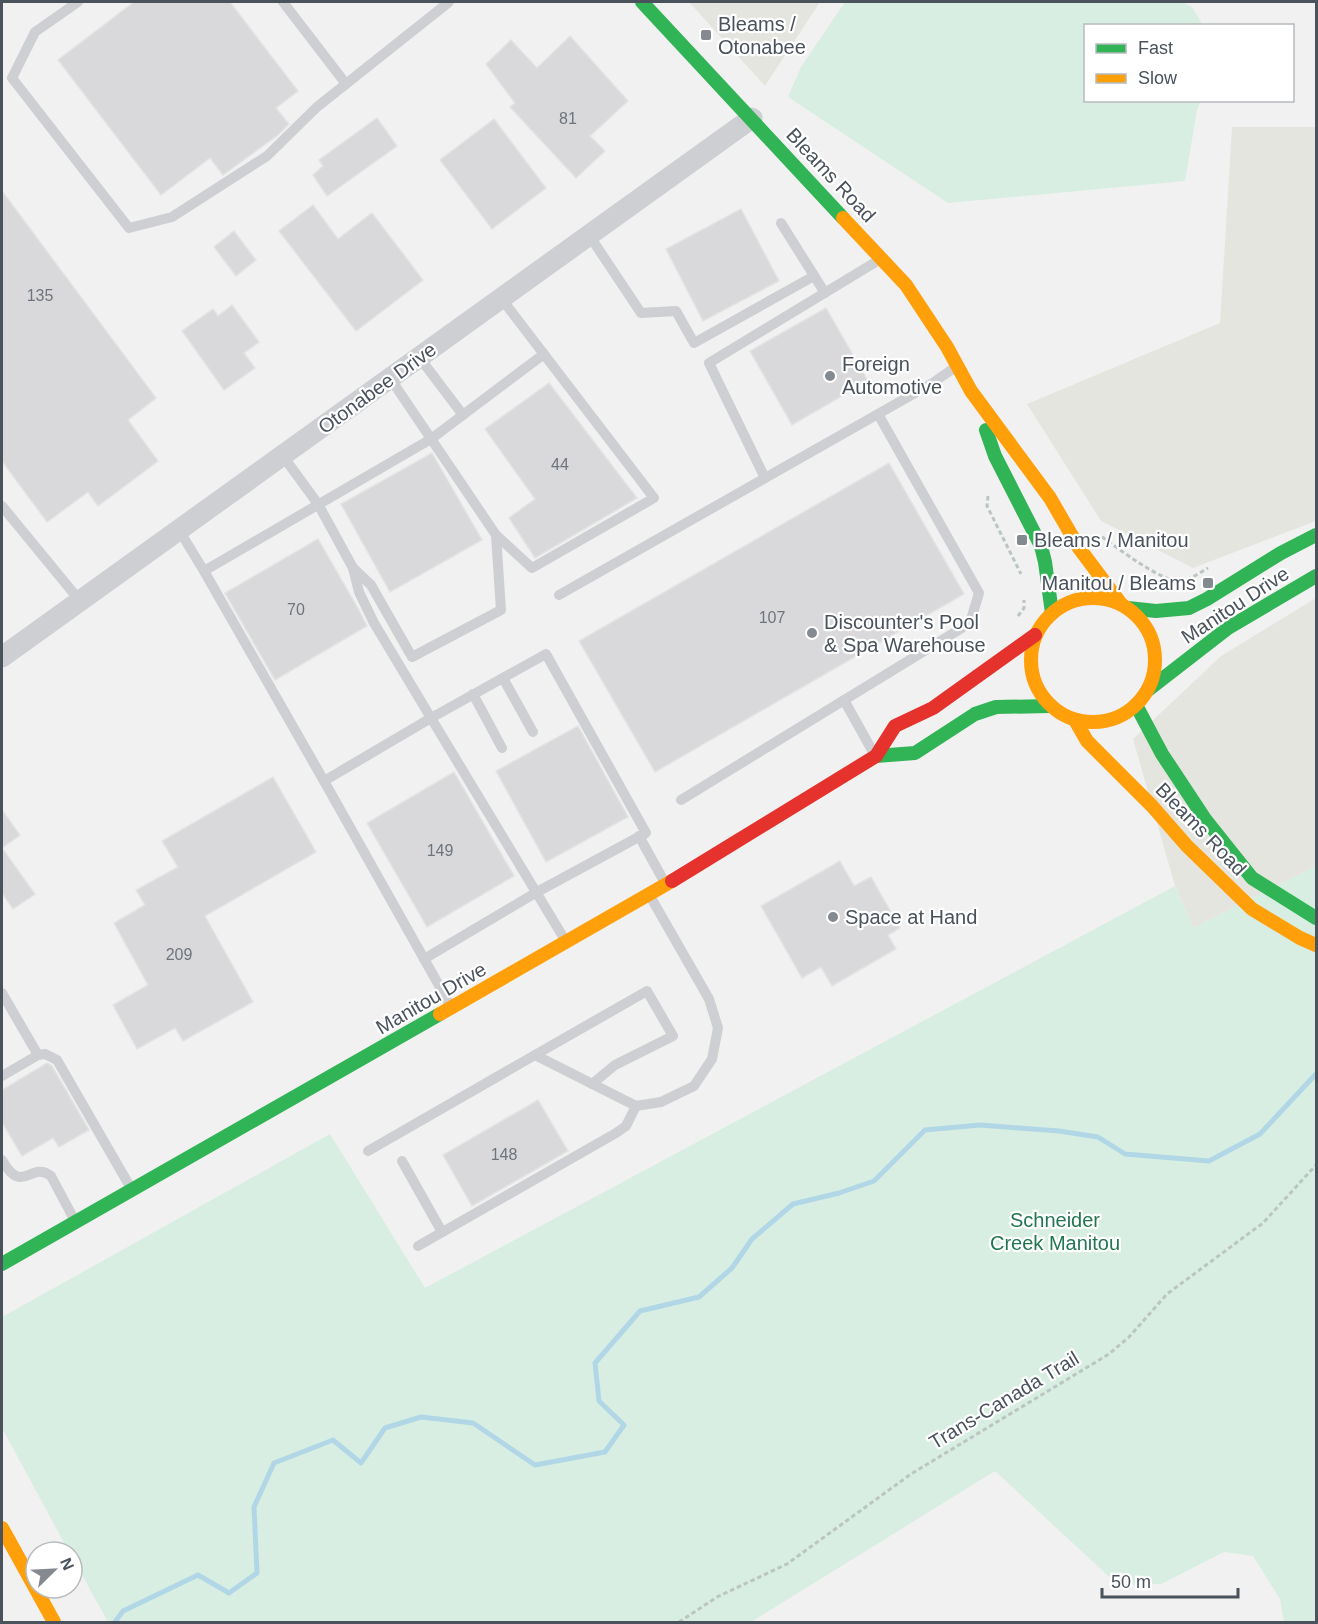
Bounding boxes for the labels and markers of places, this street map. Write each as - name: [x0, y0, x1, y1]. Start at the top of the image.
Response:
- place label: Bleams / Otonabee: [718, 13, 806, 58]
- marker: Bleams / Otonabee: [699, 28, 713, 42]
- place label: Foreign Automotive: [842, 353, 942, 398]
- marker: Foreign Automotive: [823, 369, 837, 383]
- place label: Bleams / Manitou: [1034, 529, 1189, 551]
- marker: Bleams / Manitou: [1015, 533, 1029, 547]
- place label: Manitou / Bleams: [1041, 572, 1196, 594]
- marker: Manitou / Bleams: [1201, 576, 1215, 590]
- place label: Discounter's Pool & Spa Warehouse: [824, 611, 986, 656]
- marker: Discounter's Pool & Spa Warehouse: [805, 626, 819, 640]
- place label: Space at Hand: [845, 906, 977, 928]
- marker: Space at Hand: [826, 910, 840, 924]

